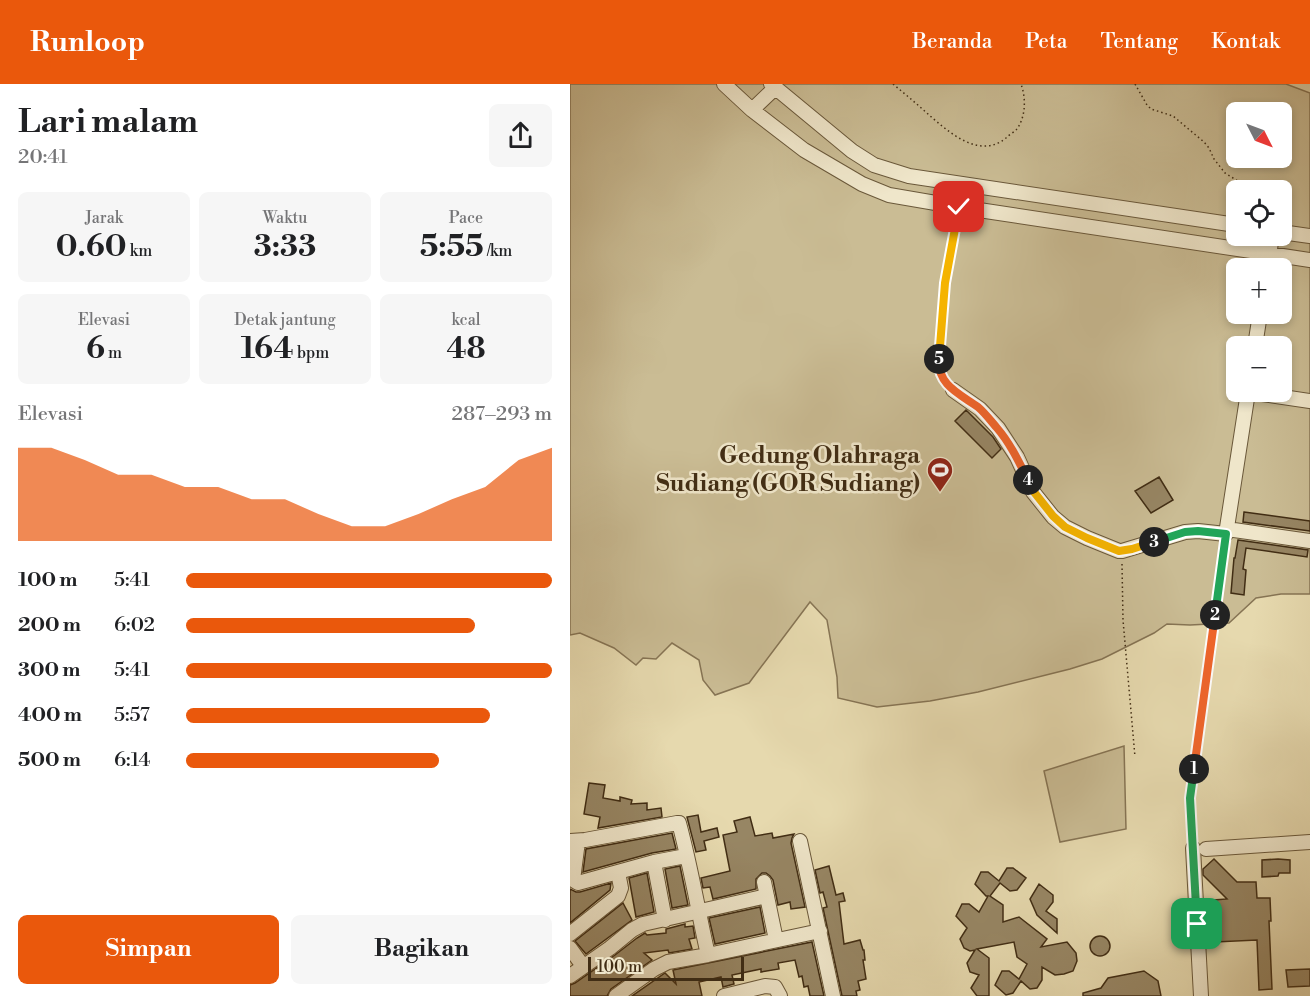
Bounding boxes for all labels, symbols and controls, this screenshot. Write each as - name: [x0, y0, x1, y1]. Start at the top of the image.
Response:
- text: Runloop: [30, 25, 145, 60]
- text: Beranda: [912, 29, 992, 55]
- text: Peta: [1025, 29, 1067, 55]
- text: Tentang: [1100, 29, 1178, 55]
- text: Kontak: [1211, 29, 1280, 55]
- text: Lari malam: [18, 102, 198, 143]
- north arrow: [1226, 102, 1292, 168]
- map controls: [1226, 102, 1292, 402]
- button: share: [489, 104, 552, 167]
- text: 20:41: [18, 145, 68, 170]
- button: locate: [1226, 180, 1292, 246]
- pin: [933, 181, 984, 232]
- icon: check: [942, 190, 975, 223]
- text: Jarak: [85, 208, 123, 228]
- text: Waktu: [263, 208, 307, 228]
- text: Pace: [449, 208, 483, 228]
- text: 0.60: [56, 228, 127, 266]
- text: 3:33: [254, 228, 316, 266]
- text: 5:55: [420, 228, 484, 266]
- text: km: [127, 241, 152, 261]
- text: /km: [484, 241, 512, 261]
- button: +: [1226, 258, 1292, 324]
- text: Elevasi: [78, 310, 130, 330]
- text: Detak jantung: [234, 310, 336, 330]
- text: kcal: [451, 310, 481, 330]
- text: 6: [86, 330, 105, 368]
- text: 164: [241, 330, 294, 368]
- text: 48: [446, 330, 486, 368]
- button: −: [1226, 336, 1292, 402]
- text: m: [105, 343, 122, 363]
- text: bpm: [294, 343, 329, 363]
- pin: 5: [924, 344, 954, 374]
- text: 5: [934, 349, 944, 369]
- text: Elevasi: [18, 402, 83, 427]
- text: 287–293 m: [452, 402, 552, 427]
- place label: Gedung Olahraga Sudiang (GOR Sudiang): [656, 441, 921, 499]
- sports icon: Gedung Olahraga Sudiang (GOR Sudiang): [925, 455, 955, 493]
- pin: 4: [1013, 465, 1043, 495]
- text: 4: [1023, 470, 1033, 490]
- pin: 3: [1139, 527, 1169, 557]
- text: 3: [1149, 532, 1159, 552]
- text: 100 m: [18, 568, 77, 593]
- text: 5:41: [114, 568, 150, 593]
- pin: 2: [1200, 600, 1230, 630]
- text: 2: [1210, 605, 1220, 625]
- text: 200 m: [18, 613, 81, 638]
- text: 6:02: [114, 613, 155, 638]
- text: 300 m: [18, 658, 81, 683]
- text: 5:41: [114, 658, 150, 683]
- text: 400 m: [18, 703, 82, 728]
- text: 5:57: [114, 703, 150, 728]
- text: 500 m: [18, 748, 81, 773]
- text: 6:14: [114, 748, 150, 773]
- pin: 1: [1179, 754, 1209, 784]
- text: 1: [1190, 759, 1198, 779]
- pin: [1171, 898, 1222, 949]
- icon: arrive: [1180, 907, 1213, 940]
- button: Simpan: [18, 915, 279, 984]
- button: Bagikan: [291, 915, 552, 984]
- scale bar: [588, 954, 744, 982]
- text: 100 m: [597, 957, 642, 977]

